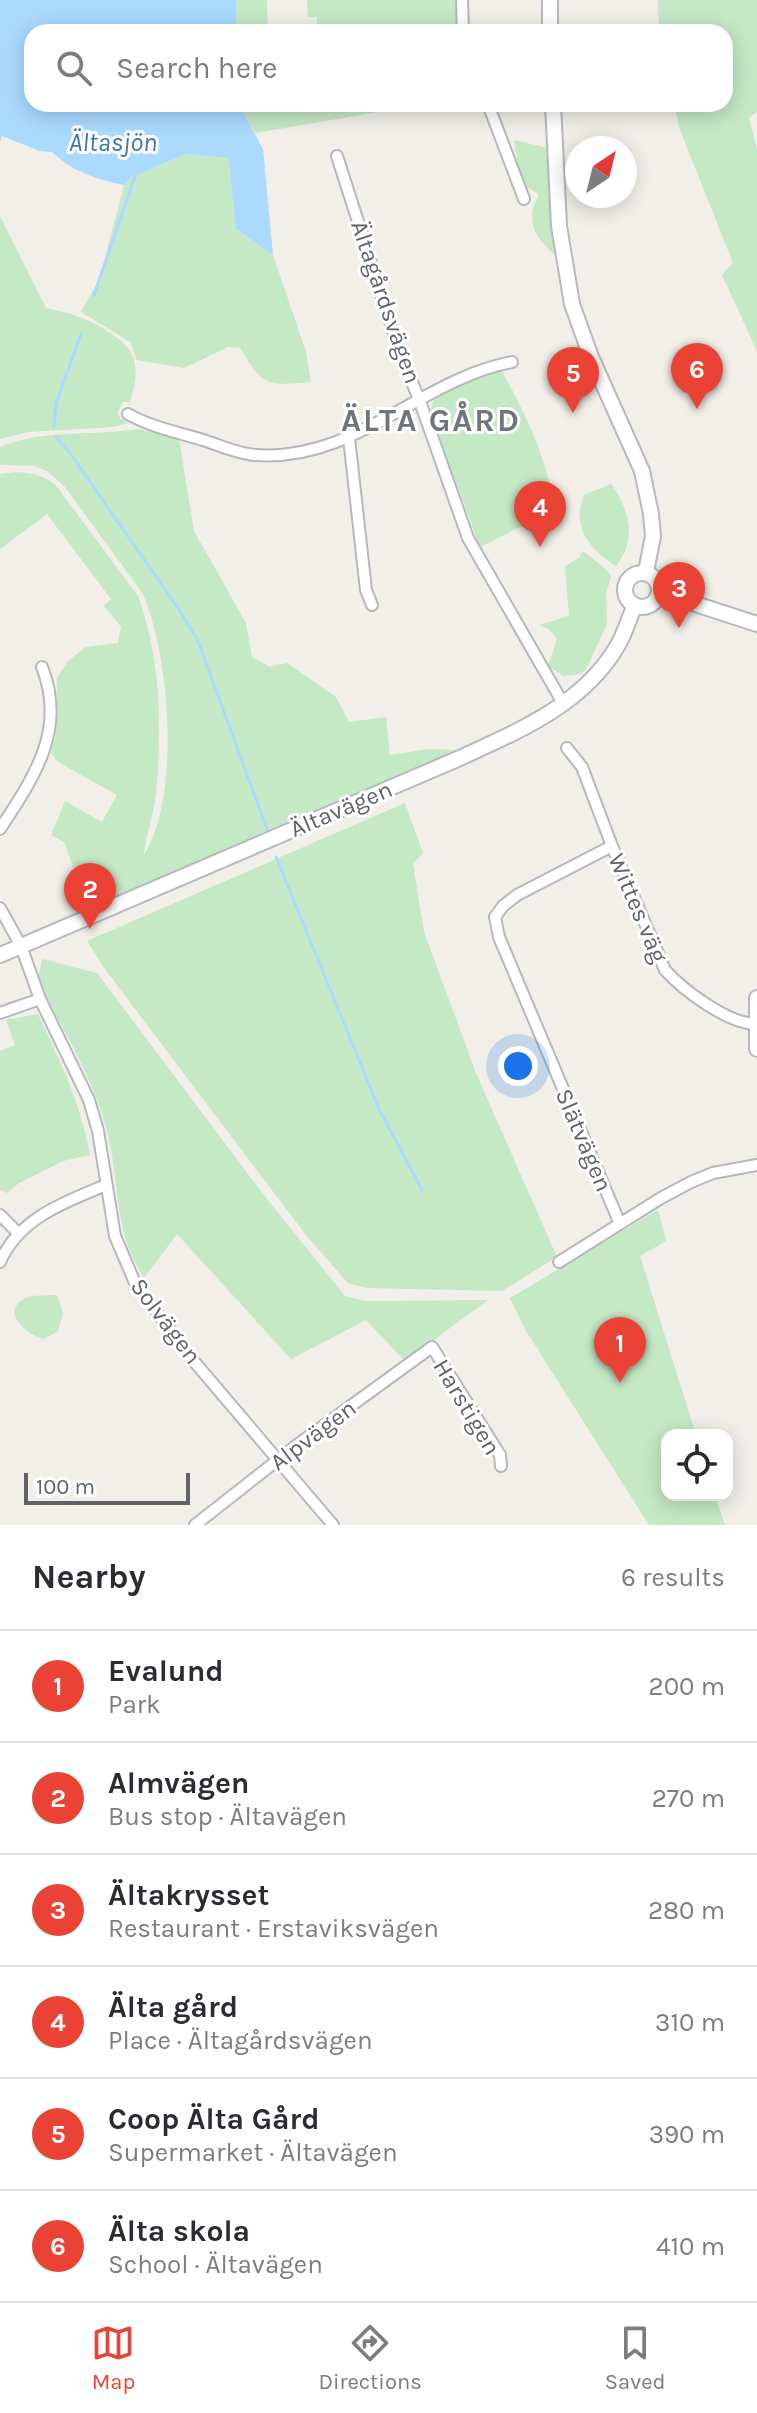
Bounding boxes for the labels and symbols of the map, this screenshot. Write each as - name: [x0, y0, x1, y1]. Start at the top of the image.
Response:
- water label: Ältasjön: [69, 127, 157, 158]
- north arrow: [565, 136, 637, 208]
- street label: Ältagårdsvägen: [345, 217, 427, 387]
- pin: 6: [671, 343, 723, 409]
- pin: 5: [547, 347, 599, 413]
- district label: ÄLTA GÅRD: [341, 401, 521, 439]
- pin: 4: [514, 481, 566, 547]
- pin: 3: [653, 562, 705, 628]
- street label: Ältavägen: [286, 775, 396, 843]
- street label: Wittes väg: [602, 849, 674, 967]
- pin: 2: [64, 863, 116, 929]
- your location: [498, 1046, 538, 1086]
- street label: Slätvägen: [550, 1084, 618, 1196]
- street label: Solvägen: [125, 1273, 207, 1369]
- pin: 1: [594, 1317, 646, 1383]
- street label: Harstigen: [427, 1354, 507, 1460]
- street label: Alpvägen: [265, 1394, 361, 1476]
- scale bar: [24, 1469, 190, 1505]

